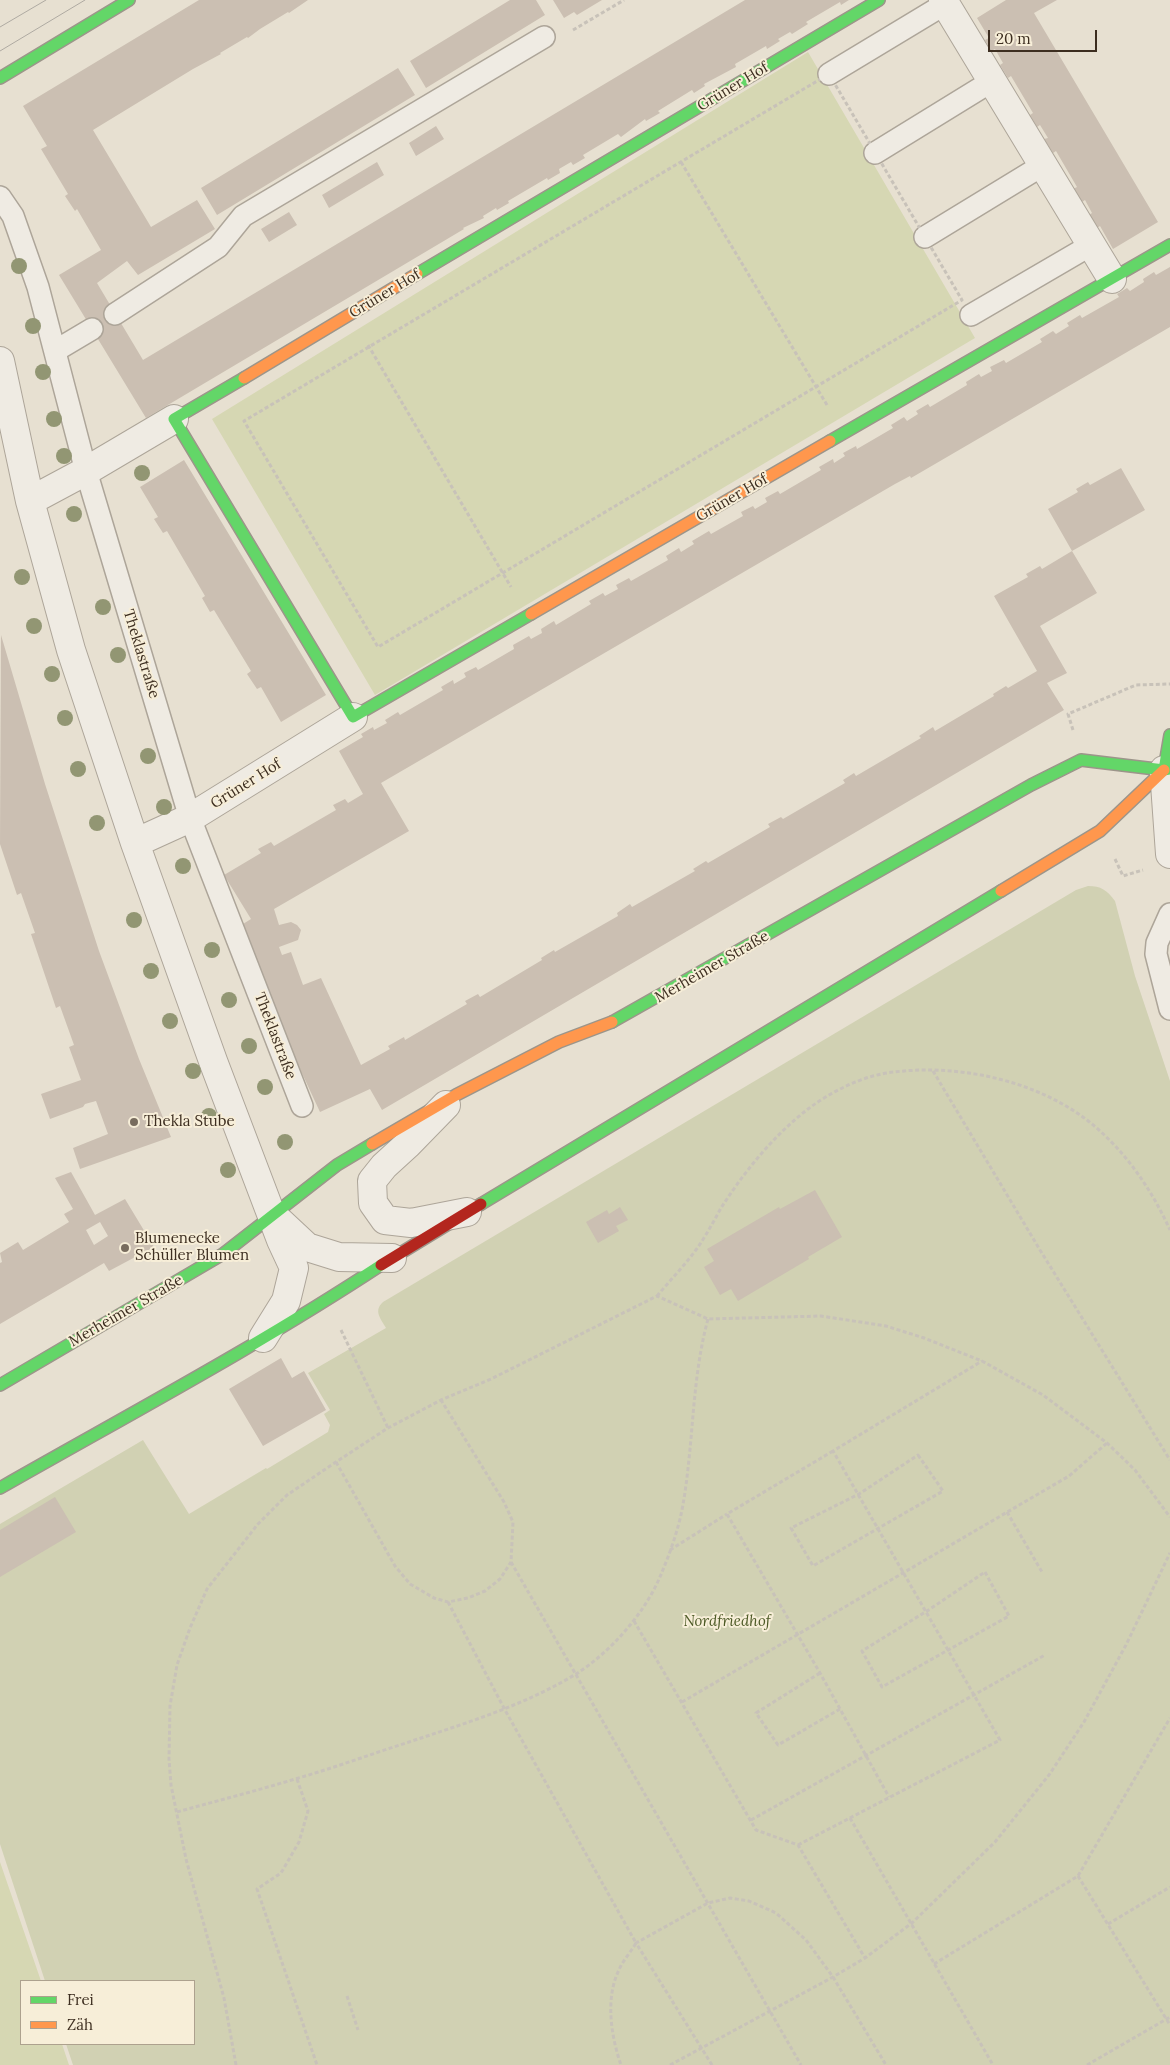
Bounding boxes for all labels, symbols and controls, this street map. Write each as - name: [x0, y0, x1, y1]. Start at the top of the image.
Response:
- scale bar: [990, 20, 1099, 52]
- text: 20 m: [996, 29, 1031, 48]
- street label: Grüner Hof: [694, 59, 772, 115]
- street label: Grüner Hof: [346, 266, 424, 322]
- street label: Grüner Hof: [693, 470, 771, 526]
- street label: Theklastraße: [119, 607, 163, 701]
- street label: Grüner Hof: [207, 755, 285, 813]
- street label: Merheimer Straße: [652, 927, 772, 1007]
- street label: Theklastraße: [250, 990, 300, 1082]
- place label: Thekla Stube: [144, 1113, 235, 1131]
- marker: Thekla Stube: [128, 1116, 140, 1128]
- place label: Blumenecke Schüller Blumen: [135, 1230, 249, 1265]
- marker: Blumenecke Schüller Blumen: [119, 1242, 131, 1254]
- street label: Merheimer Straße: [66, 1271, 186, 1351]
- park label: Nordfriedhof: [683, 1613, 771, 1631]
- legend: [20, 1980, 195, 2045]
- text: Frei: [67, 1990, 94, 2009]
- text: Zäh: [67, 2015, 93, 2034]

